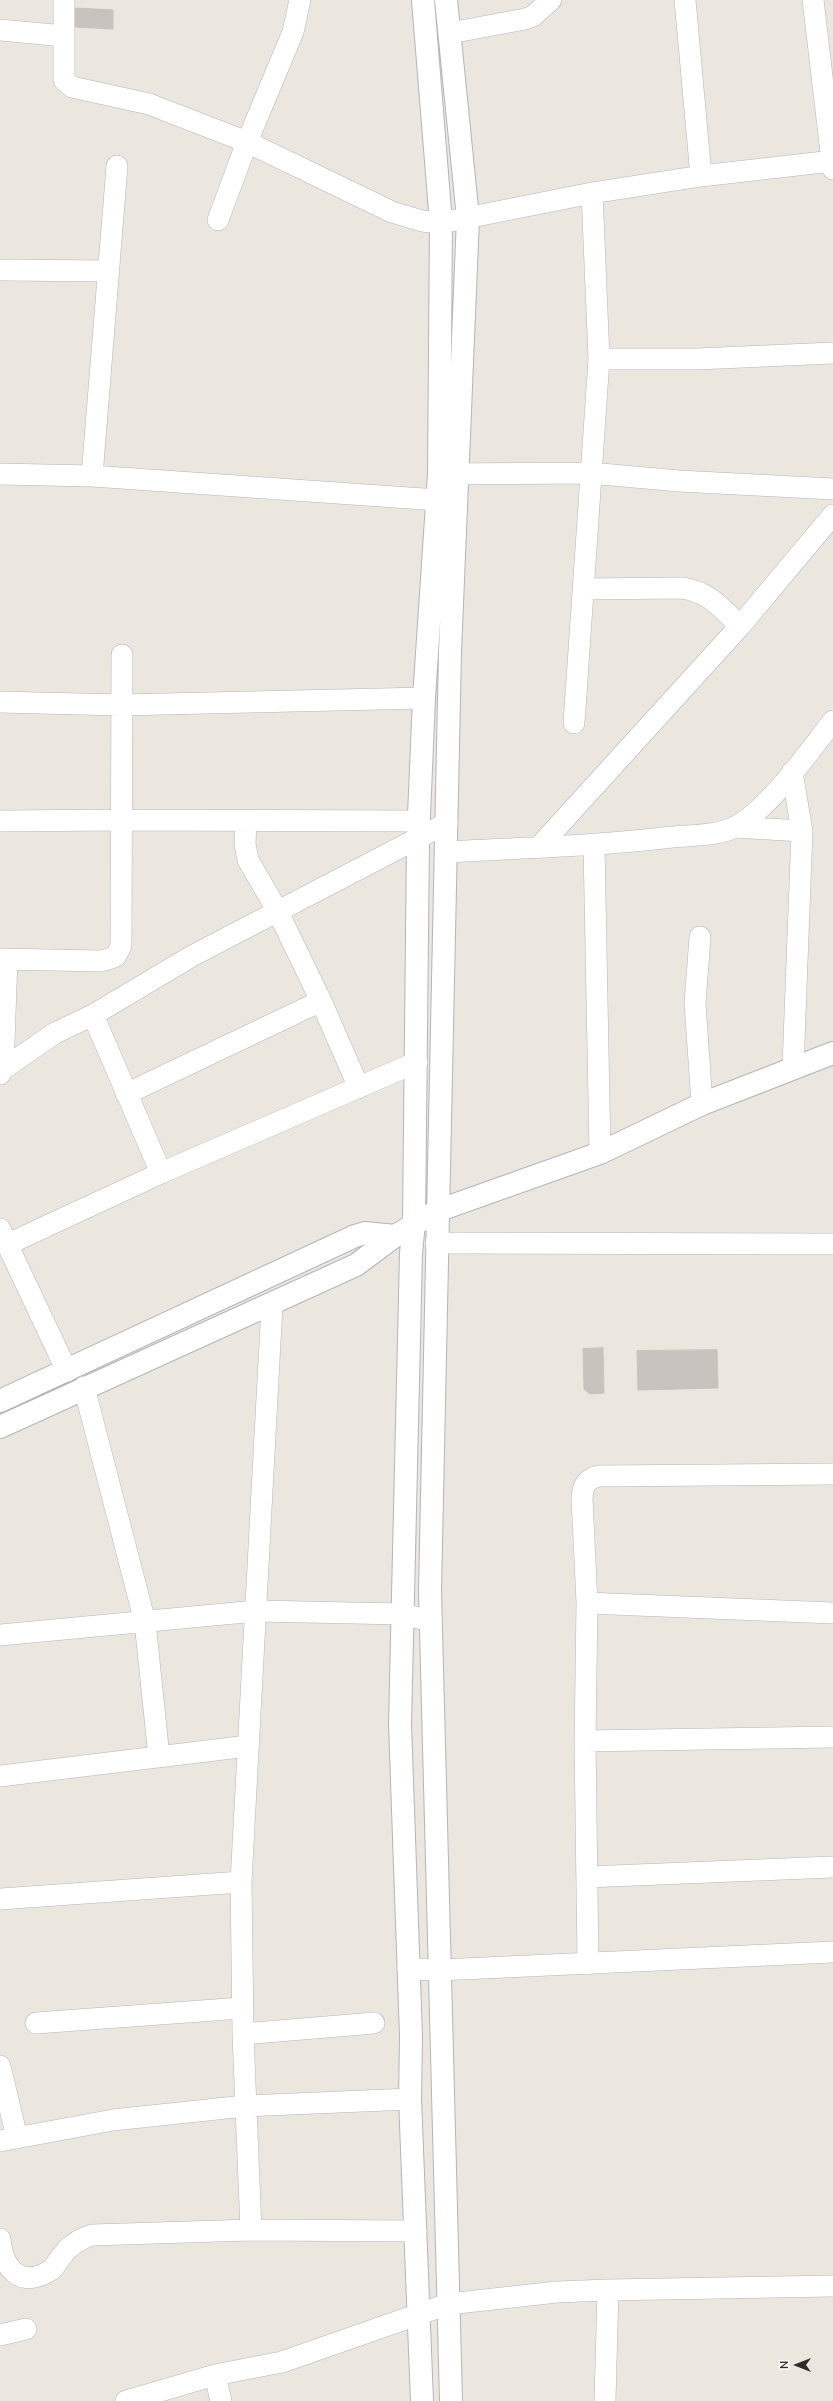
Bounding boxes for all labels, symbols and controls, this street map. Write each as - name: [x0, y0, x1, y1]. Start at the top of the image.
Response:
- north arrow: [777, 2345, 817, 2385]
- text: N: [777, 2361, 792, 2369]

